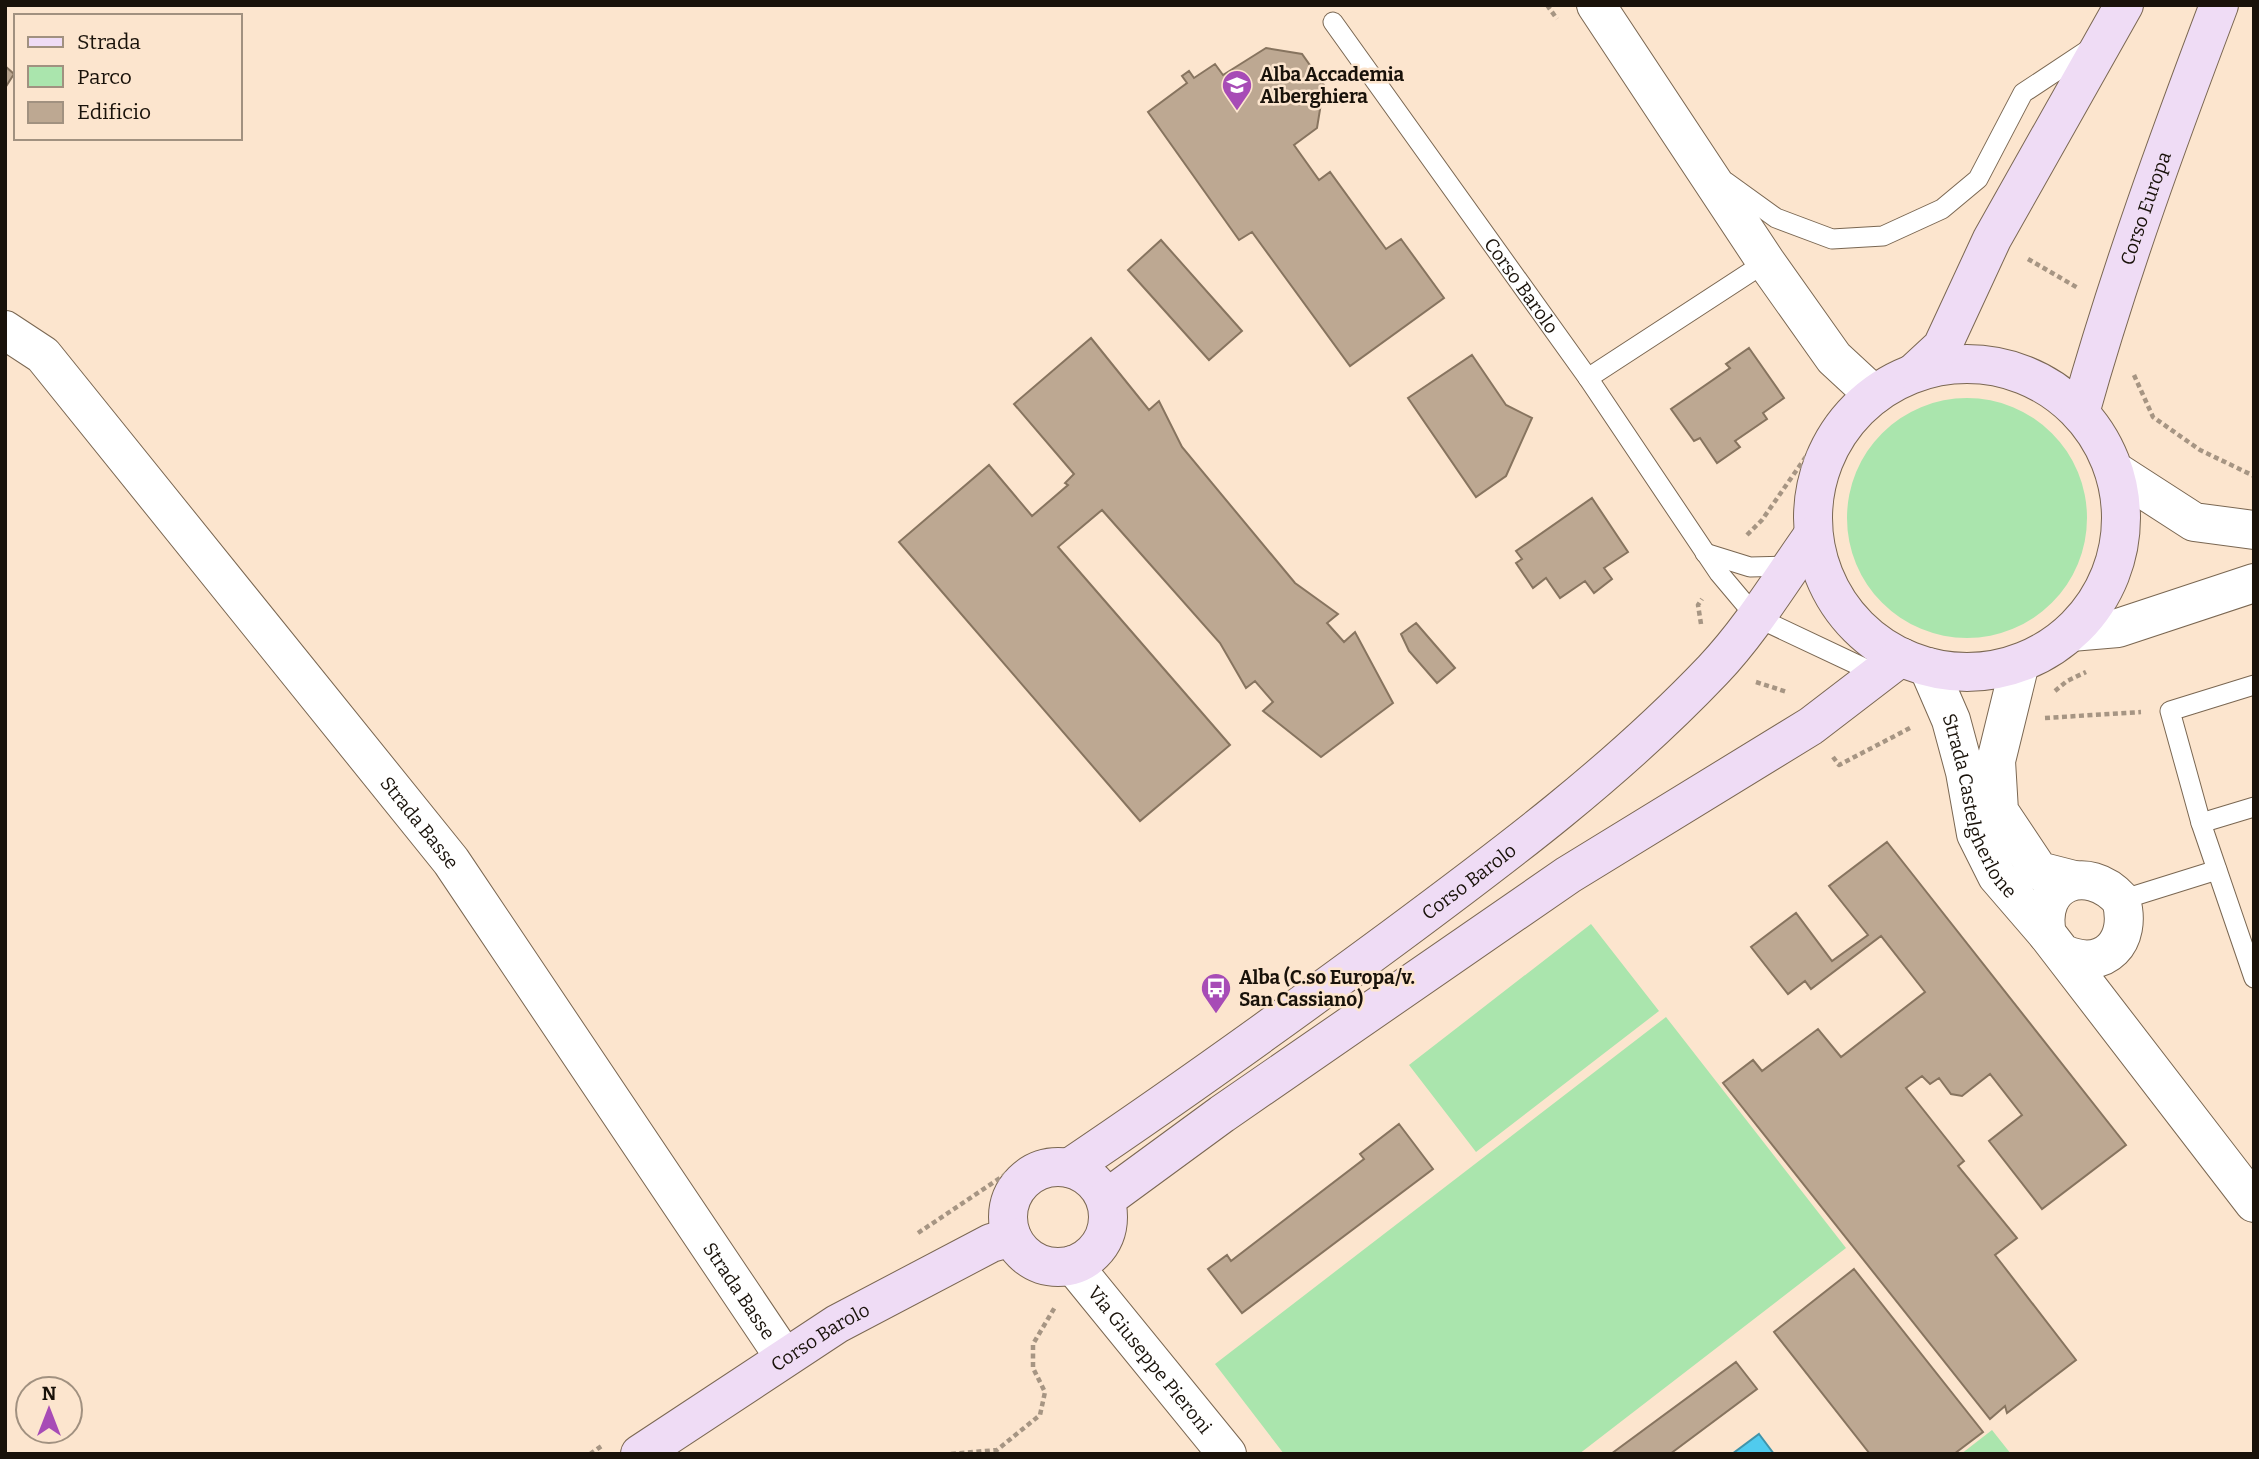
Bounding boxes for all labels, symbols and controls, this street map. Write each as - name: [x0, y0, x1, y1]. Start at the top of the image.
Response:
- legend: [14, 14, 242, 140]
- text: Strada: [77, 29, 141, 55]
- place label: Alba Accademia Alberghiera: [1260, 63, 1405, 108]
- text: Parco: [77, 64, 132, 90]
- school or university icon: Alba Accademia Alberghiera: [1220, 68, 1254, 112]
- text: Edificio: [77, 99, 151, 125]
- street label: Corso Europa: [2115, 148, 2176, 268]
- street label: Corso Barolo: [1480, 233, 1564, 338]
- street label: Strada Castelgherlone: [1938, 710, 2022, 902]
- street label: Strada Basse: [376, 772, 464, 873]
- street label: Corso Barolo: [1417, 838, 1520, 924]
- place label: Alba (C.so Europa/v. San Cassiano): [1239, 966, 1415, 1011]
- bus stop icon: Alba (C.so Europa/v. San Cassiano): [1199, 971, 1233, 1015]
- street label: Strada Basse: [699, 1238, 780, 1344]
- street label: Via Giuseppe Pieroni: [1083, 1281, 1217, 1438]
- street label: Corso Barolo: [766, 1297, 873, 1376]
- north arrow: [14, 1375, 84, 1445]
- text: N: [42, 1382, 57, 1405]

